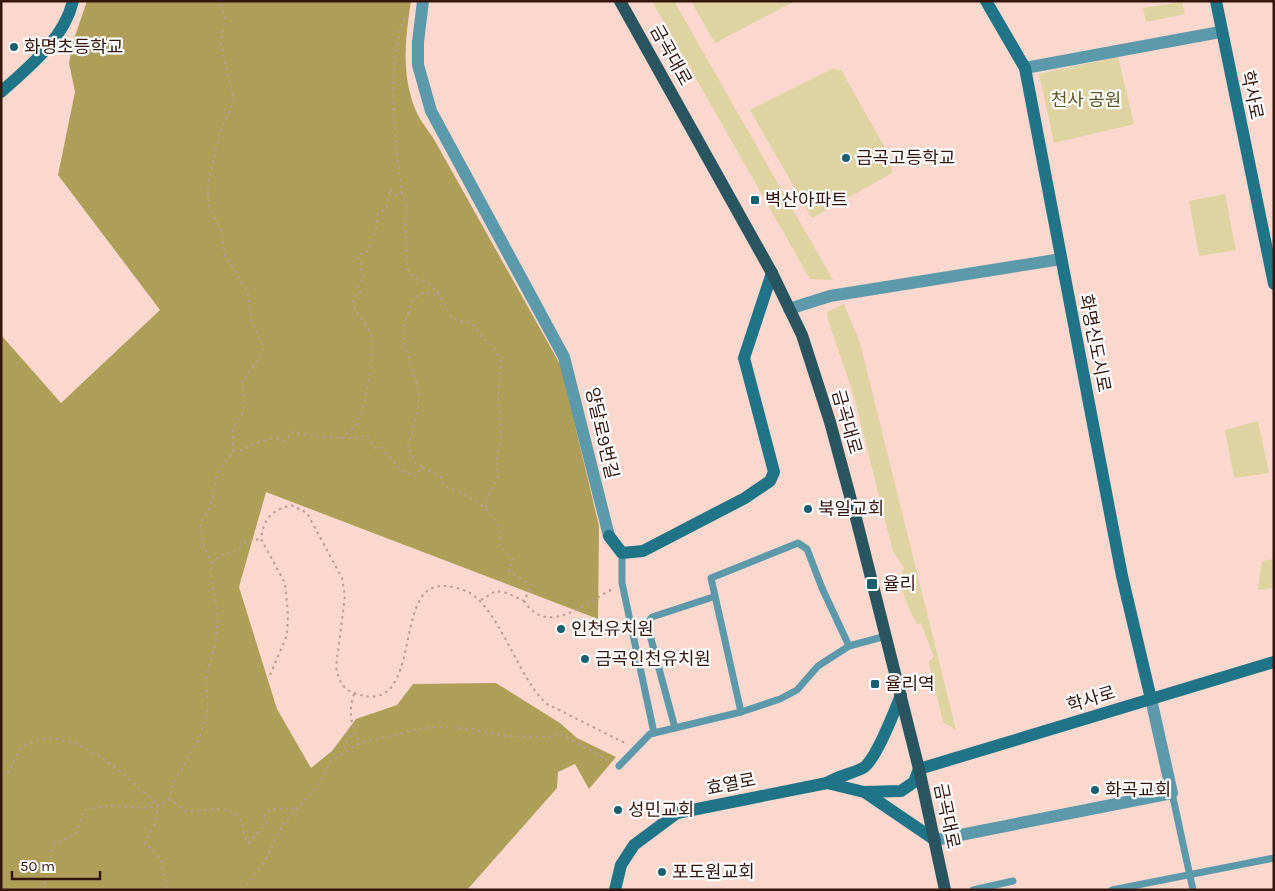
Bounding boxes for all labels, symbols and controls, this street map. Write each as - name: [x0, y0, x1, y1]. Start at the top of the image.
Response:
- street label: 금곡대로: [645, 21, 697, 89]
- place label: 화명초등학교: [24, 36, 123, 58]
- marker: 화명초등학교: [8, 41, 20, 53]
- street label: 학사로: [1236, 68, 1268, 122]
- park label: 천사 공원: [1051, 89, 1121, 111]
- place label: 금곡고등학교: [856, 147, 955, 169]
- marker: 금곡고등학교: [840, 152, 852, 164]
- place label: 벽산아파트: [765, 189, 848, 211]
- marker: 벽산아파트: [749, 194, 761, 206]
- street label: 화명신도시로: [1075, 292, 1115, 394]
- street label: 양달로9번길: [581, 385, 623, 481]
- street label: 금곡대로: [827, 387, 867, 457]
- place label: 북일교회: [818, 498, 884, 520]
- marker: 북일교회: [802, 503, 814, 515]
- place label: 율리: [883, 573, 916, 595]
- marker: 율리: [865, 577, 879, 591]
- place label: 인천유치원: [571, 618, 654, 640]
- marker: 인천유치원: [555, 623, 567, 635]
- place label: 금곡인천유치원: [595, 648, 711, 670]
- marker: 금곡인천유치원: [579, 653, 591, 665]
- place label: 율리역: [885, 673, 935, 695]
- marker: 율리역: [869, 678, 881, 690]
- street label: 학사로: [1064, 681, 1118, 717]
- street label: 효열로: [705, 768, 757, 800]
- place label: 화곡교회: [1105, 779, 1171, 801]
- street label: 금곡대로: [929, 781, 965, 851]
- marker: 화곡교회: [1089, 784, 1101, 796]
- place label: 성민교회: [628, 799, 694, 821]
- marker: 성민교회: [612, 804, 624, 816]
- scale bar: [12, 848, 100, 880]
- text: 50 m: [20, 857, 55, 875]
- place label: 포도원교회: [672, 861, 755, 883]
- marker: 포도원교회: [656, 866, 668, 878]

